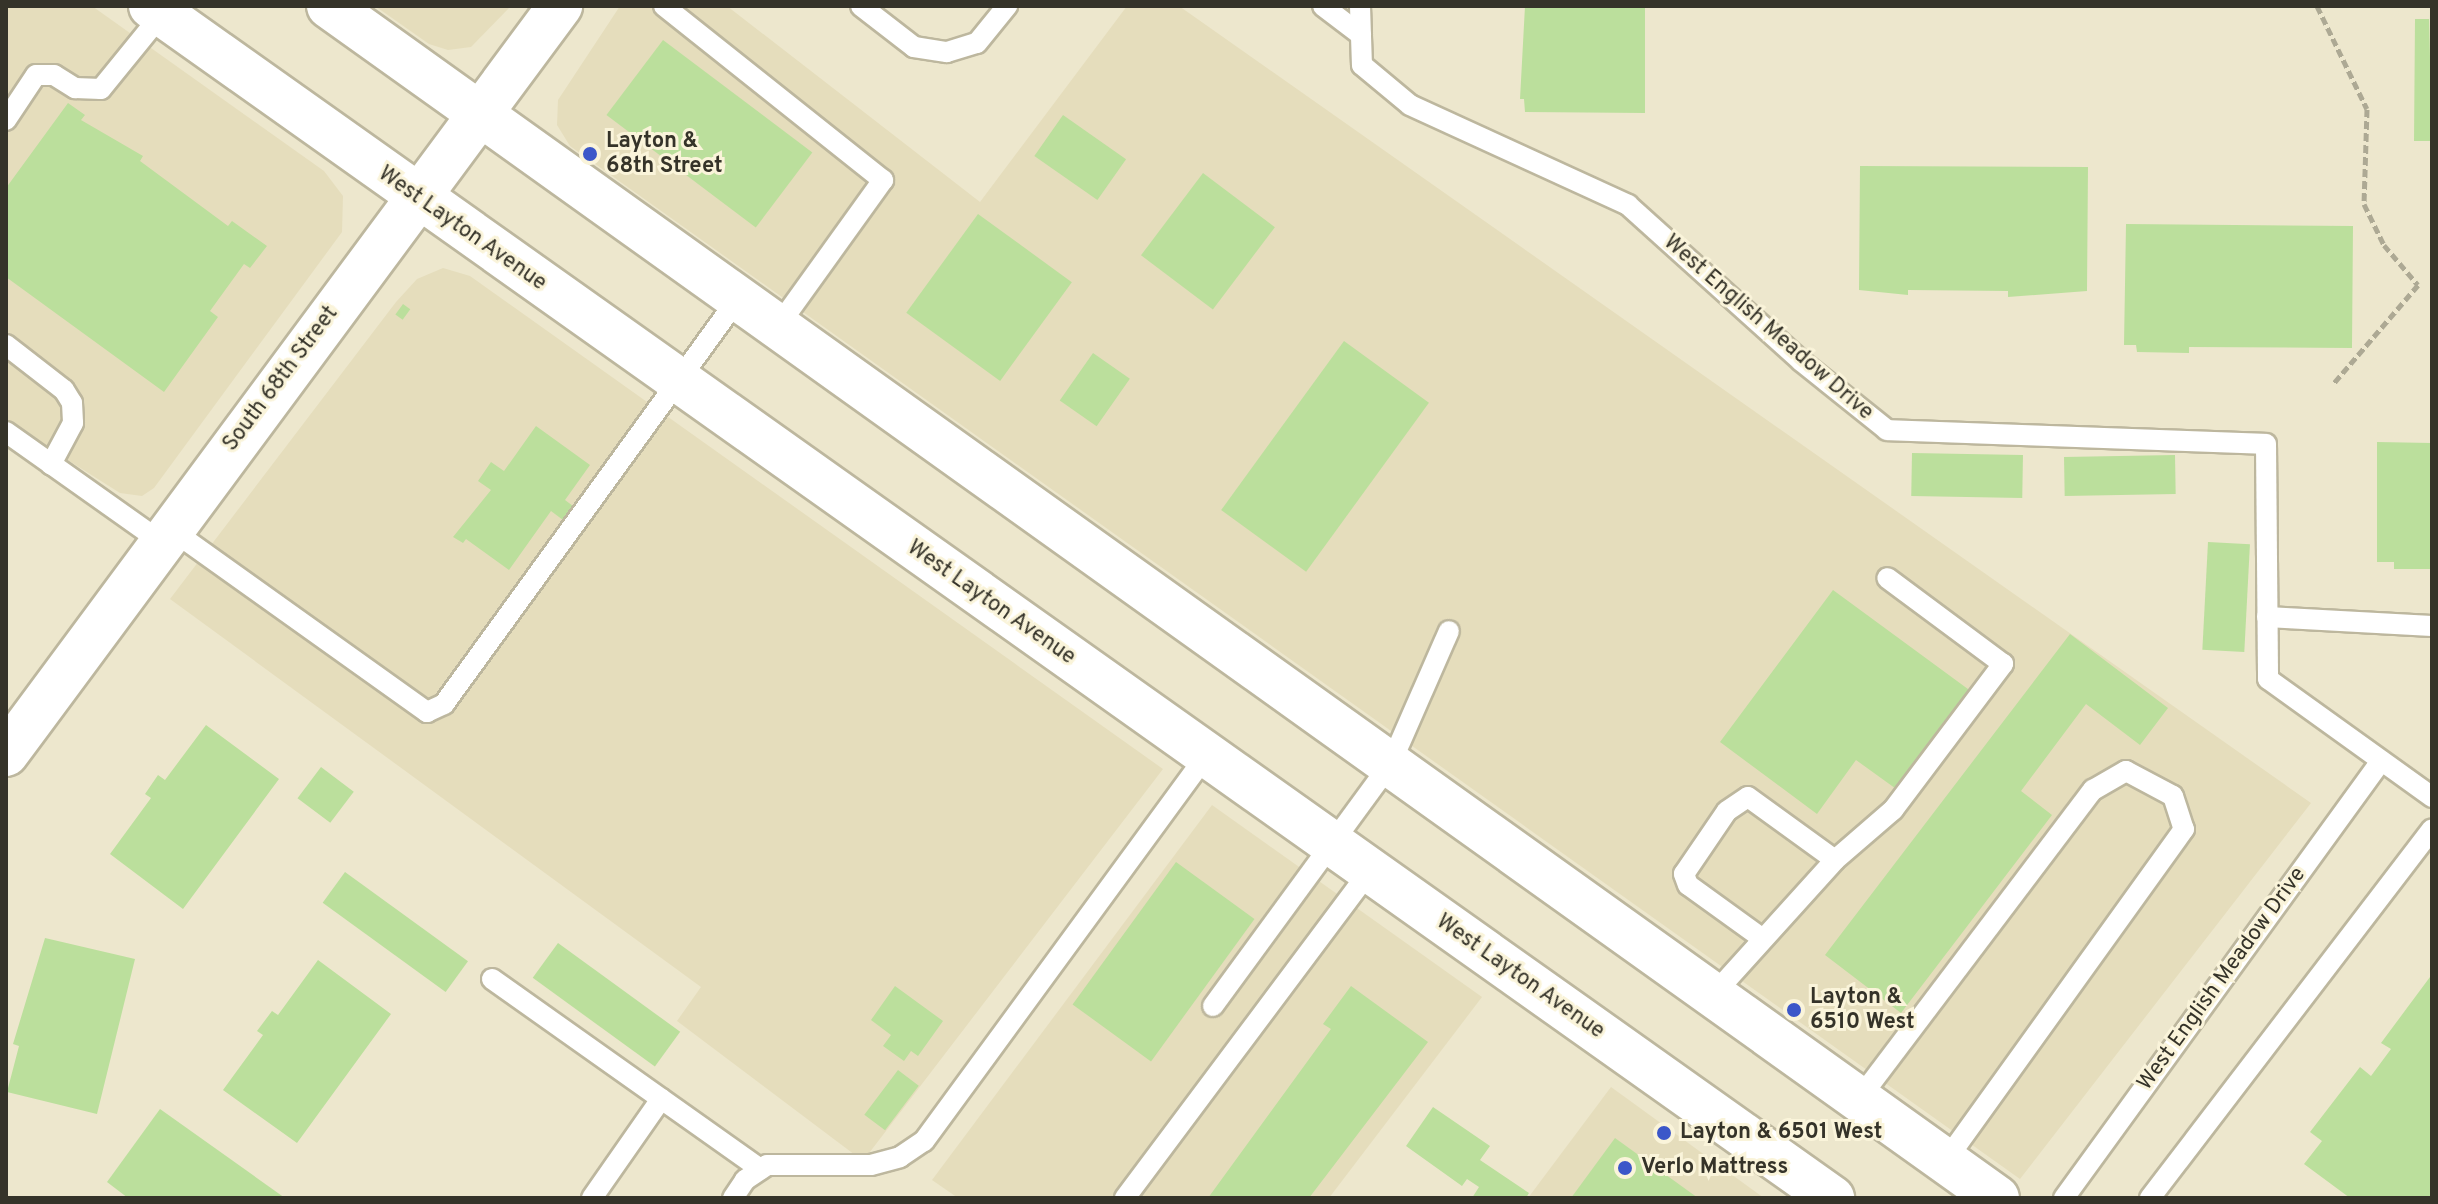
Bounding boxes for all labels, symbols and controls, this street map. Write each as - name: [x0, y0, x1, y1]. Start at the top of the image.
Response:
- place label: Layton & 68th Street: [606, 128, 723, 180]
- marker: Layton & 68th Street: [581, 145, 599, 163]
- street label: West Layton Avenue: [372, 161, 552, 297]
- street label: West English Meadow Drive: [1658, 230, 1878, 426]
- street label: South 68th Street: [218, 301, 344, 457]
- street label: West Layton Avenue: [901, 535, 1081, 671]
- street label: West English Meadow Drive: [2132, 862, 2312, 1096]
- street label: West Layton Avenue: [1430, 909, 1610, 1045]
- place label: Layton & 6510 West: [1810, 984, 1915, 1036]
- marker: Layton & 6510 West: [1785, 1001, 1803, 1019]
- place label: Layton & 6501 West: [1680, 1120, 1882, 1146]
- marker: Layton & 6501 West: [1655, 1124, 1673, 1142]
- place label: Verlo Mattress: [1641, 1155, 1788, 1181]
- marker: Verlo Mattress: [1616, 1159, 1634, 1177]

